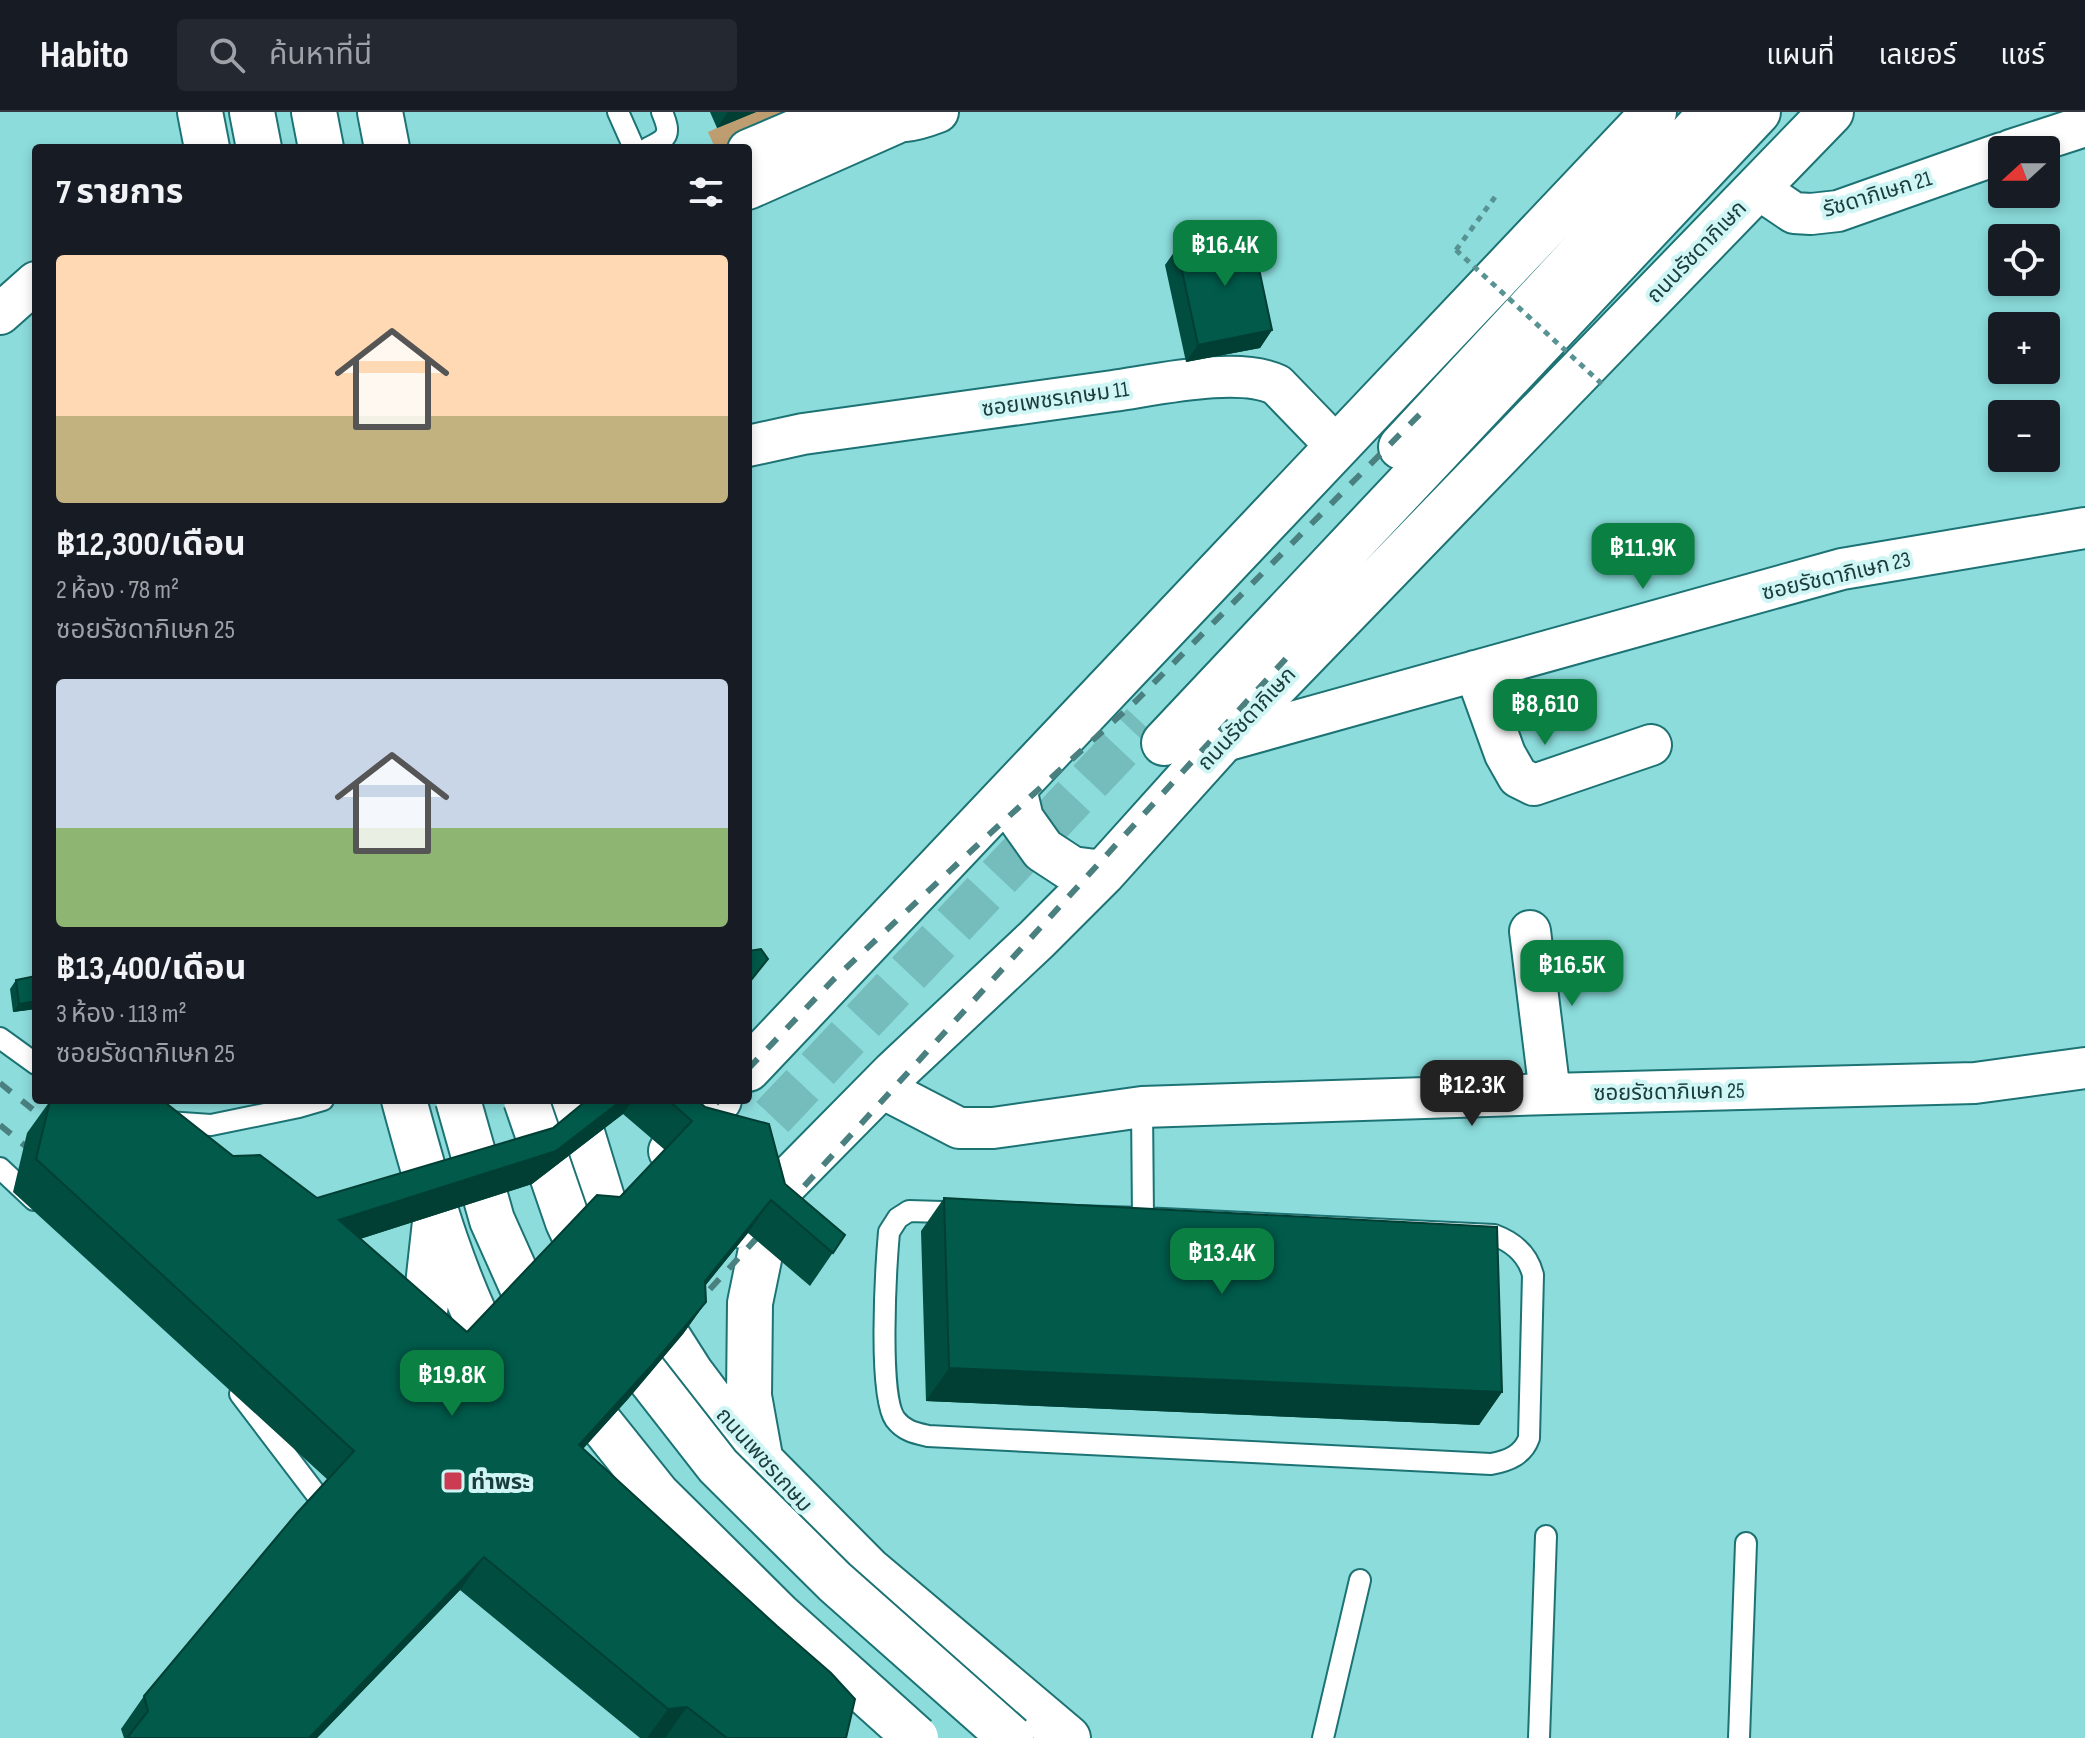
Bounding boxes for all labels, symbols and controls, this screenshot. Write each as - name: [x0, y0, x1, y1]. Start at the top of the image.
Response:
- search box: [177, 19, 737, 91]
- text: Habito: [40, 33, 129, 78]
- icon: search: [205, 33, 249, 77]
- text: ค้นหาที่นี่: [269, 37, 372, 73]
- text: แผนที่: [1766, 39, 1835, 72]
- text: เลเยอร์: [1879, 39, 1956, 72]
- text: แชร์: [2000, 39, 2045, 72]
- north arrow: [1988, 136, 2060, 208]
- map controls: [1988, 136, 2060, 472]
- street label: รัชดาภิเษก 21: [1820, 165, 1935, 224]
- icon: filters: [684, 170, 728, 214]
- text: 7 รายการ: [56, 172, 183, 213]
- street label: ถนนรัชดาภิเษก: [1641, 195, 1753, 309]
- pin: ฿16.4K: [1160, 220, 1290, 288]
- button: locate: [1988, 224, 2060, 296]
- text: ฿16.4K: [1191, 230, 1259, 261]
- icon: home: [320, 307, 464, 451]
- button: +: [1988, 312, 2060, 384]
- street label: ซอยเพชรเกษม 11: [980, 376, 1131, 423]
- button: −: [1988, 400, 2060, 472]
- pin: ฿11.9K: [1578, 523, 1708, 591]
- text: ฿12,300/เดือน: [56, 524, 246, 565]
- text: ฿11.9K: [1610, 533, 1676, 564]
- street label: ซอยรัชดาภิเษก 23: [1759, 546, 1913, 607]
- text: 2 ห้อง · 78 m²: [56, 575, 179, 606]
- text: ซอยรัชดาภิเษก 25: [56, 615, 235, 646]
- street label: ถนนรัชดาภิเษก: [1192, 661, 1302, 777]
- pin: ฿8,610: [1480, 679, 1610, 747]
- text: ฿8,610: [1511, 689, 1579, 720]
- icon: home: [320, 731, 464, 875]
- pin: ฿16.5K: [1507, 940, 1637, 1008]
- text: ฿13,400/เดือน: [56, 948, 246, 989]
- text: ฿16.5K: [1538, 950, 1606, 981]
- text: 3 ห้อง · 113 m²: [56, 999, 187, 1030]
- text: ซอยรัชดาภิเษก 25: [56, 1039, 235, 1070]
- pin: ฿12.3K: [1407, 1060, 1537, 1128]
- text: ฿12.3K: [1438, 1070, 1506, 1101]
- street label: ซอยรัชดาภิเษก 25: [1593, 1078, 1745, 1107]
- pin: ฿13.4K: [1157, 1228, 1287, 1296]
- text: ฿13.4K: [1188, 1238, 1256, 1269]
- pin: ฿19.8K: [387, 1350, 517, 1418]
- text: ฿19.8K: [418, 1360, 486, 1391]
- street label: ถนนเพชรเกษม: [710, 1402, 818, 1518]
- place label: ท่าพระ: [471, 1469, 530, 1496]
- marker: ท่าพระ: [442, 1470, 464, 1492]

